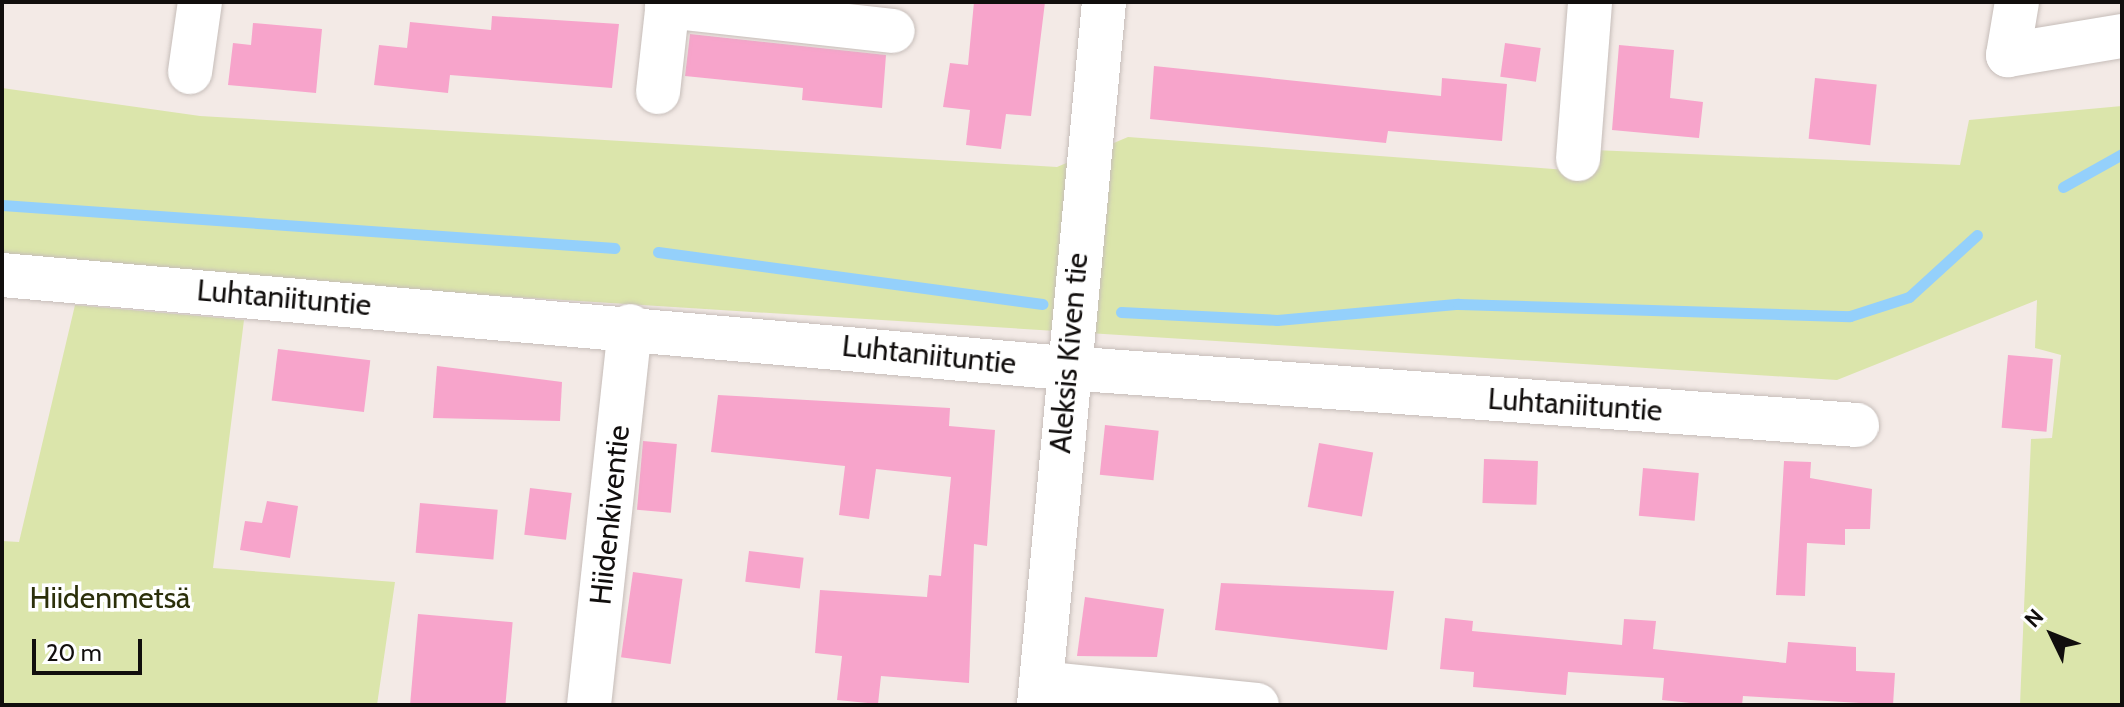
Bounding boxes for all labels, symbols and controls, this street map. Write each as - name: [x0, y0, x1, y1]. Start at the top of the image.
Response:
- street label: Aleksis Kiven tie: [1042, 251, 1096, 455]
- street label: Luhtaniituntie: [195, 272, 373, 324]
- street label: Luhtaniituntie: [840, 328, 1018, 382]
- street label: Luhtaniituntie: [1487, 381, 1663, 429]
- street label: Hiidenkiventie: [583, 423, 637, 607]
- park label: Hiidenmetsä: [29, 580, 191, 616]
- north arrow: [2012, 595, 2092, 675]
- text: N: [2019, 603, 2049, 633]
- scale bar: [36, 623, 146, 673]
- text: 20 m: [46, 638, 102, 667]

